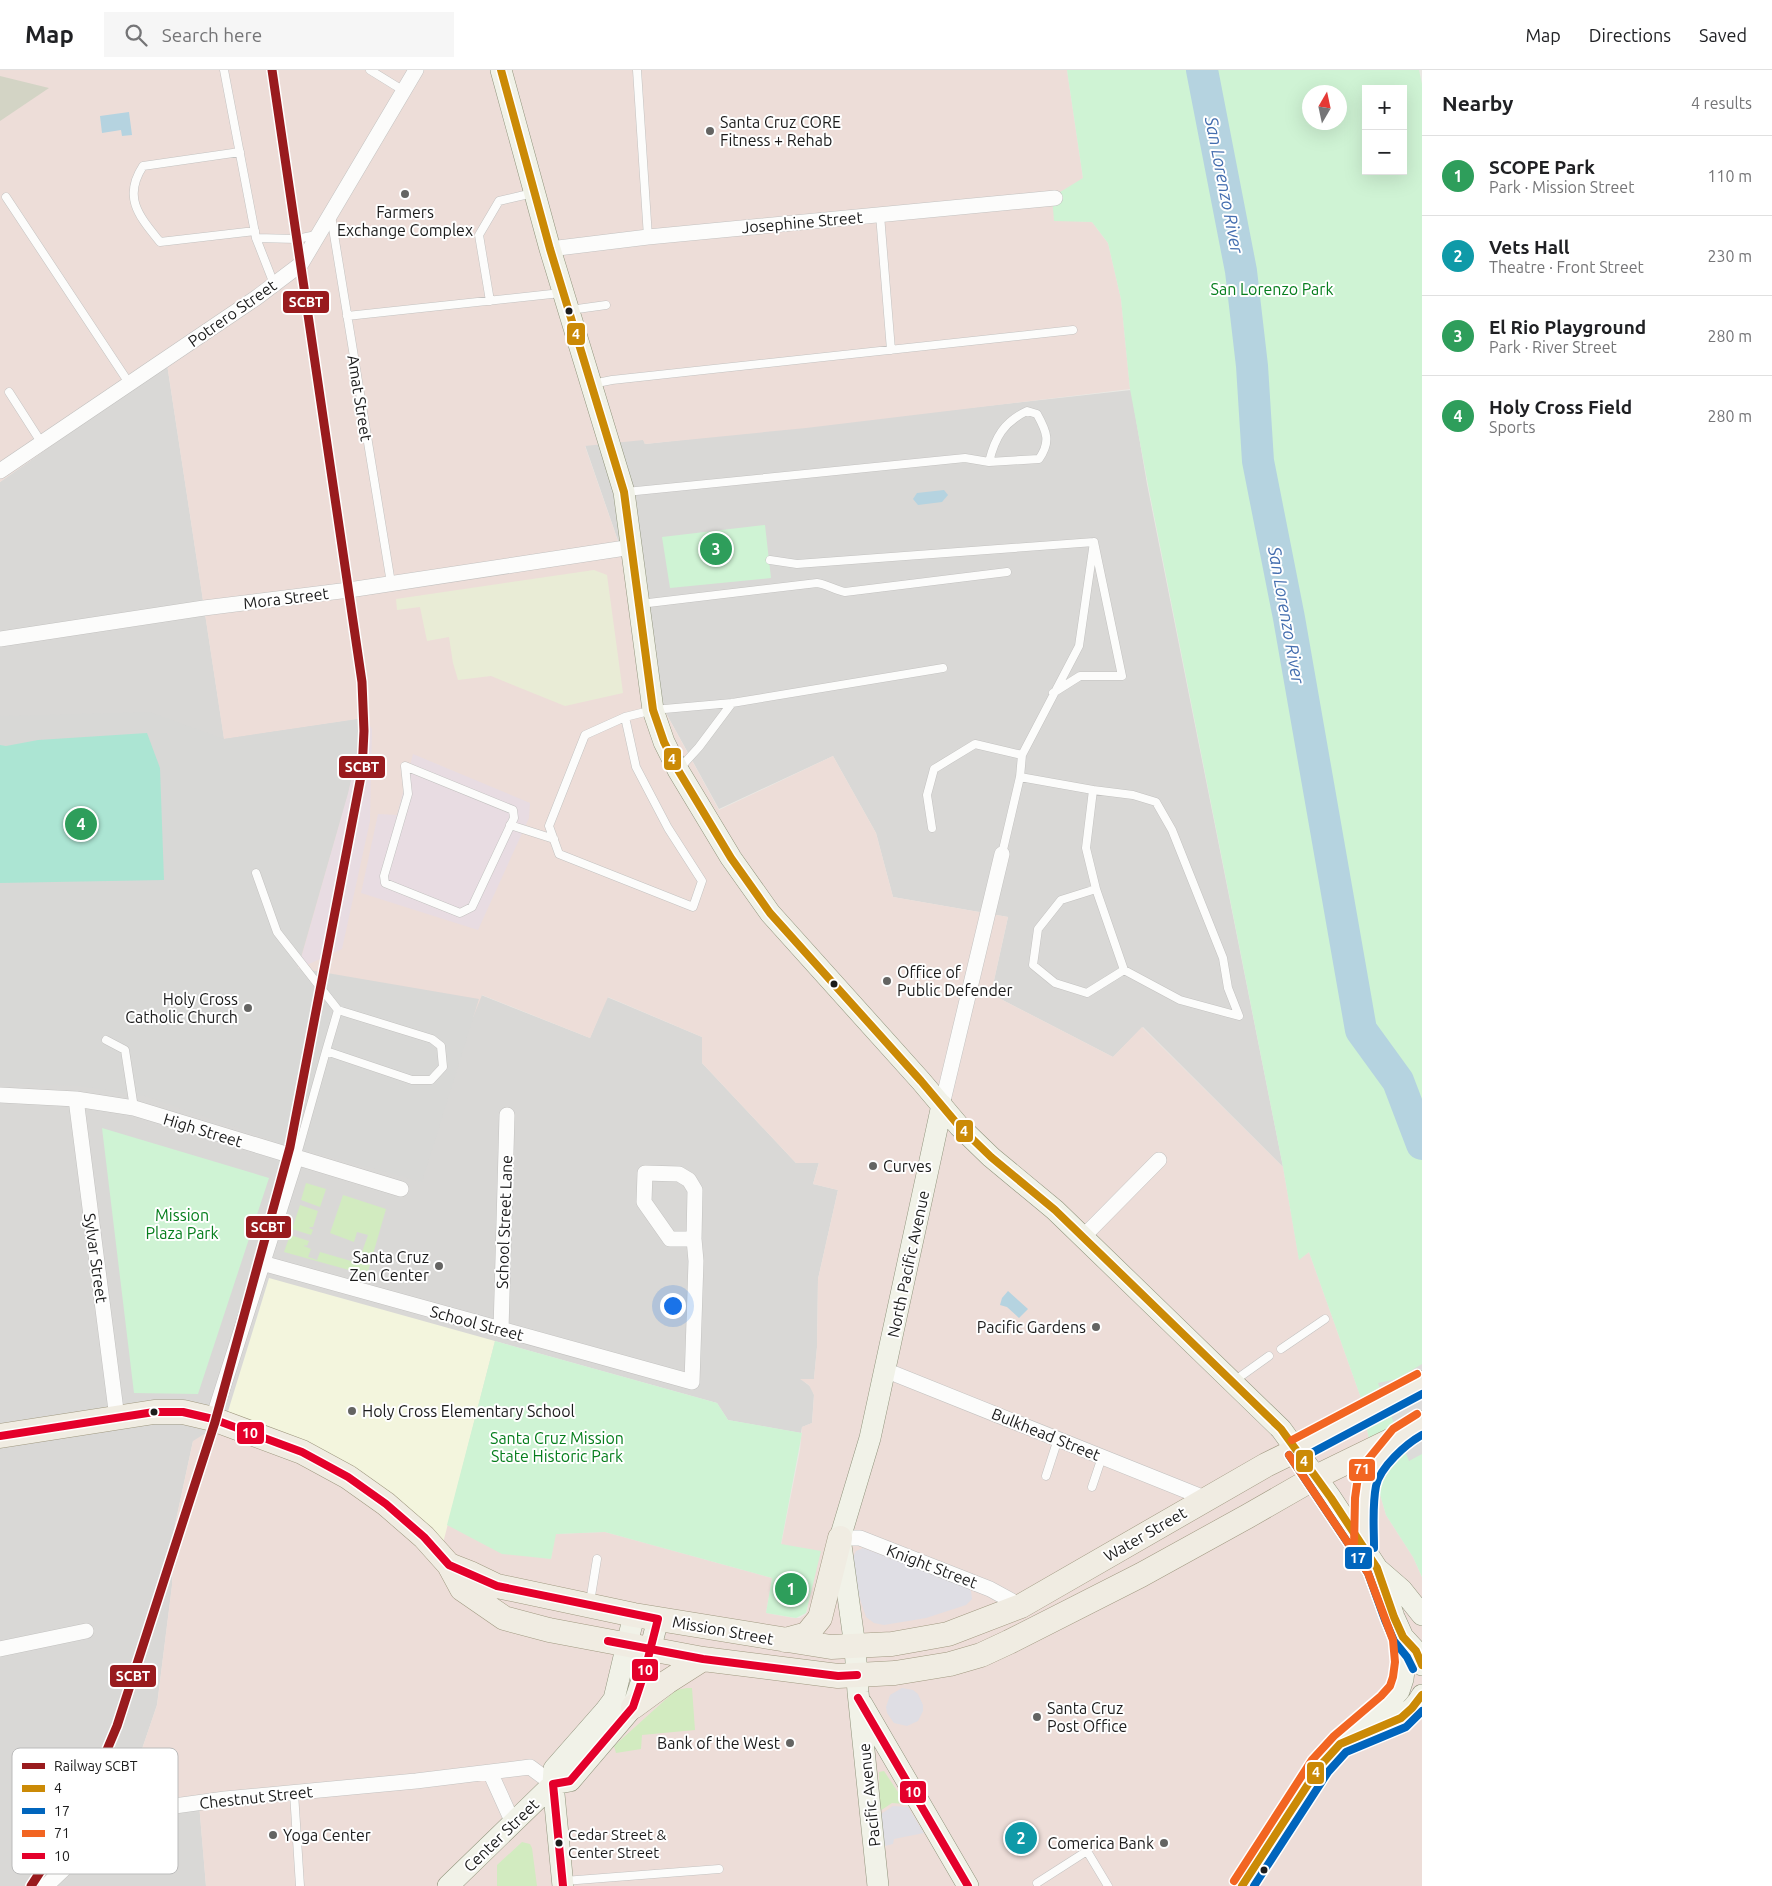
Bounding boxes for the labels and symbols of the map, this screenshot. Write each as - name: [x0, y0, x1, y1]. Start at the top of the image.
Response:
- north arrow: [1302, 85, 1347, 130]
- place label: Santa Cruz CORE Fitness + Rehab: [720, 113, 841, 149]
- water label: San Lorenzo River: [1202, 114, 1248, 256]
- marker: Santa Cruz CORE Fitness + Rehab: [704, 125, 716, 137]
- marker: Farmers Exchange Complex: [399, 188, 411, 200]
- place label: Farmers Exchange Complex: [337, 203, 473, 239]
- street label: Josephine Street: [741, 208, 864, 236]
- street label: Potrero Street: [184, 275, 280, 350]
- park label: San Lorenzo Park: [1211, 280, 1333, 298]
- line badge: SCBT: [282, 290, 330, 314]
- text: SCBT: [289, 294, 324, 310]
- unlabelled marker: [564, 306, 574, 316]
- line badge: 4: [566, 322, 586, 346]
- text: 4: [572, 326, 580, 342]
- street label: Amat Street: [344, 354, 376, 443]
- pin: 3: [700, 530, 732, 568]
- water label: San Lorenzo River: [1265, 544, 1309, 686]
- street label: Mora Street: [242, 584, 330, 612]
- line badge: 4: [663, 747, 682, 771]
- text: 4: [668, 751, 676, 767]
- line badge: SCBT: [338, 755, 386, 779]
- text: SCBT: [345, 759, 380, 775]
- pin: 4: [65, 805, 97, 843]
- place label: Office of Public Defender: [897, 963, 1013, 999]
- marker: Office of Public Defender: [881, 975, 893, 987]
- unlabelled marker: [829, 979, 839, 989]
- place label: Holy Cross Catholic Church: [125, 990, 238, 1026]
- marker: Holy Cross Catholic Church: [242, 1002, 254, 1014]
- street label: High Street: [161, 1109, 245, 1151]
- line badge: 4: [955, 1119, 974, 1143]
- text: 4: [960, 1123, 968, 1139]
- street label: School Street Lane: [493, 1155, 515, 1289]
- place label: Curves: [883, 1157, 932, 1175]
- marker: Curves: [867, 1160, 879, 1172]
- street label: North Pacific Avenue: [884, 1189, 932, 1339]
- park label: Mission Plaza Park: [145, 1206, 219, 1242]
- street label: Sylvar Street: [81, 1212, 111, 1305]
- line badge: SCBT: [245, 1215, 292, 1239]
- text: SCBT: [251, 1219, 286, 1235]
- place label: Santa Cruz Zen Center: [349, 1248, 429, 1284]
- marker: Santa Cruz Zen Center: [433, 1260, 445, 1272]
- your location: [660, 1293, 686, 1319]
- street label: School Street: [428, 1302, 526, 1344]
- place label: Pacific Gardens: [977, 1318, 1086, 1336]
- marker: Pacific Gardens: [1090, 1321, 1102, 1333]
- place label: Holy Cross Elementary School: [362, 1402, 575, 1420]
- street label: Bulkhead Street: [989, 1404, 1104, 1464]
- marker: Holy Cross Elementary School: [346, 1405, 358, 1417]
- unlabelled marker: [149, 1407, 159, 1417]
- line badge: 10: [236, 1421, 265, 1445]
- text: 10: [242, 1425, 258, 1441]
- park label: Santa Cruz Mission State Historic Park: [490, 1429, 624, 1465]
- line badge: 4: [1295, 1449, 1314, 1473]
- text: 4: [1300, 1453, 1308, 1469]
- line badge: 71: [1348, 1458, 1376, 1482]
- text: 71: [1354, 1461, 1370, 1477]
- street label: Water Street: [1101, 1503, 1190, 1565]
- street label: Knight Street: [884, 1540, 981, 1592]
- line badge: 17: [1344, 1546, 1373, 1570]
- text: 17: [1350, 1550, 1366, 1566]
- pin: 1: [775, 1570, 807, 1608]
- street label: Mission Street: [671, 1612, 776, 1648]
- line badge: 10: [631, 1658, 659, 1682]
- text: 10: [637, 1662, 653, 1678]
- line badge: SCBT: [109, 1664, 157, 1688]
- text: SCBT: [116, 1668, 151, 1684]
- place label: Santa Cruz Post Office: [1047, 1699, 1127, 1735]
- marker: Santa Cruz Post Office: [1031, 1711, 1043, 1723]
- place label: Bank of the West: [657, 1734, 781, 1752]
- marker: Bank of the West: [784, 1737, 796, 1749]
- street label: Pacific Avenue: [855, 1742, 883, 1848]
- legend: [12, 1748, 178, 1874]
- text: Railway SCBT: [54, 1758, 138, 1774]
- line badge: 4: [1306, 1761, 1325, 1785]
- text: 4: [1312, 1764, 1320, 1780]
- text: 4: [54, 1780, 62, 1796]
- line badge: 10: [899, 1780, 927, 1804]
- street label: Chestnut Street: [198, 1782, 314, 1812]
- text: 10: [905, 1784, 921, 1800]
- street label: Center Street: [460, 1794, 543, 1875]
- text: 17: [54, 1803, 70, 1819]
- pin: 2: [1005, 1819, 1037, 1857]
- text: 71: [54, 1825, 70, 1841]
- place label: Yoga Center: [283, 1826, 371, 1844]
- place label: Cedar Street & Center Street: [568, 1826, 666, 1861]
- marker: Yoga Center: [267, 1829, 279, 1841]
- place label: Comerica Bank: [1047, 1834, 1154, 1852]
- marker: Comerica Bank: [1158, 1837, 1170, 1849]
- marker: Cedar Street & Center Street: [554, 1838, 564, 1848]
- text: 10: [54, 1848, 70, 1864]
- unlabelled marker: [1259, 1865, 1269, 1875]

